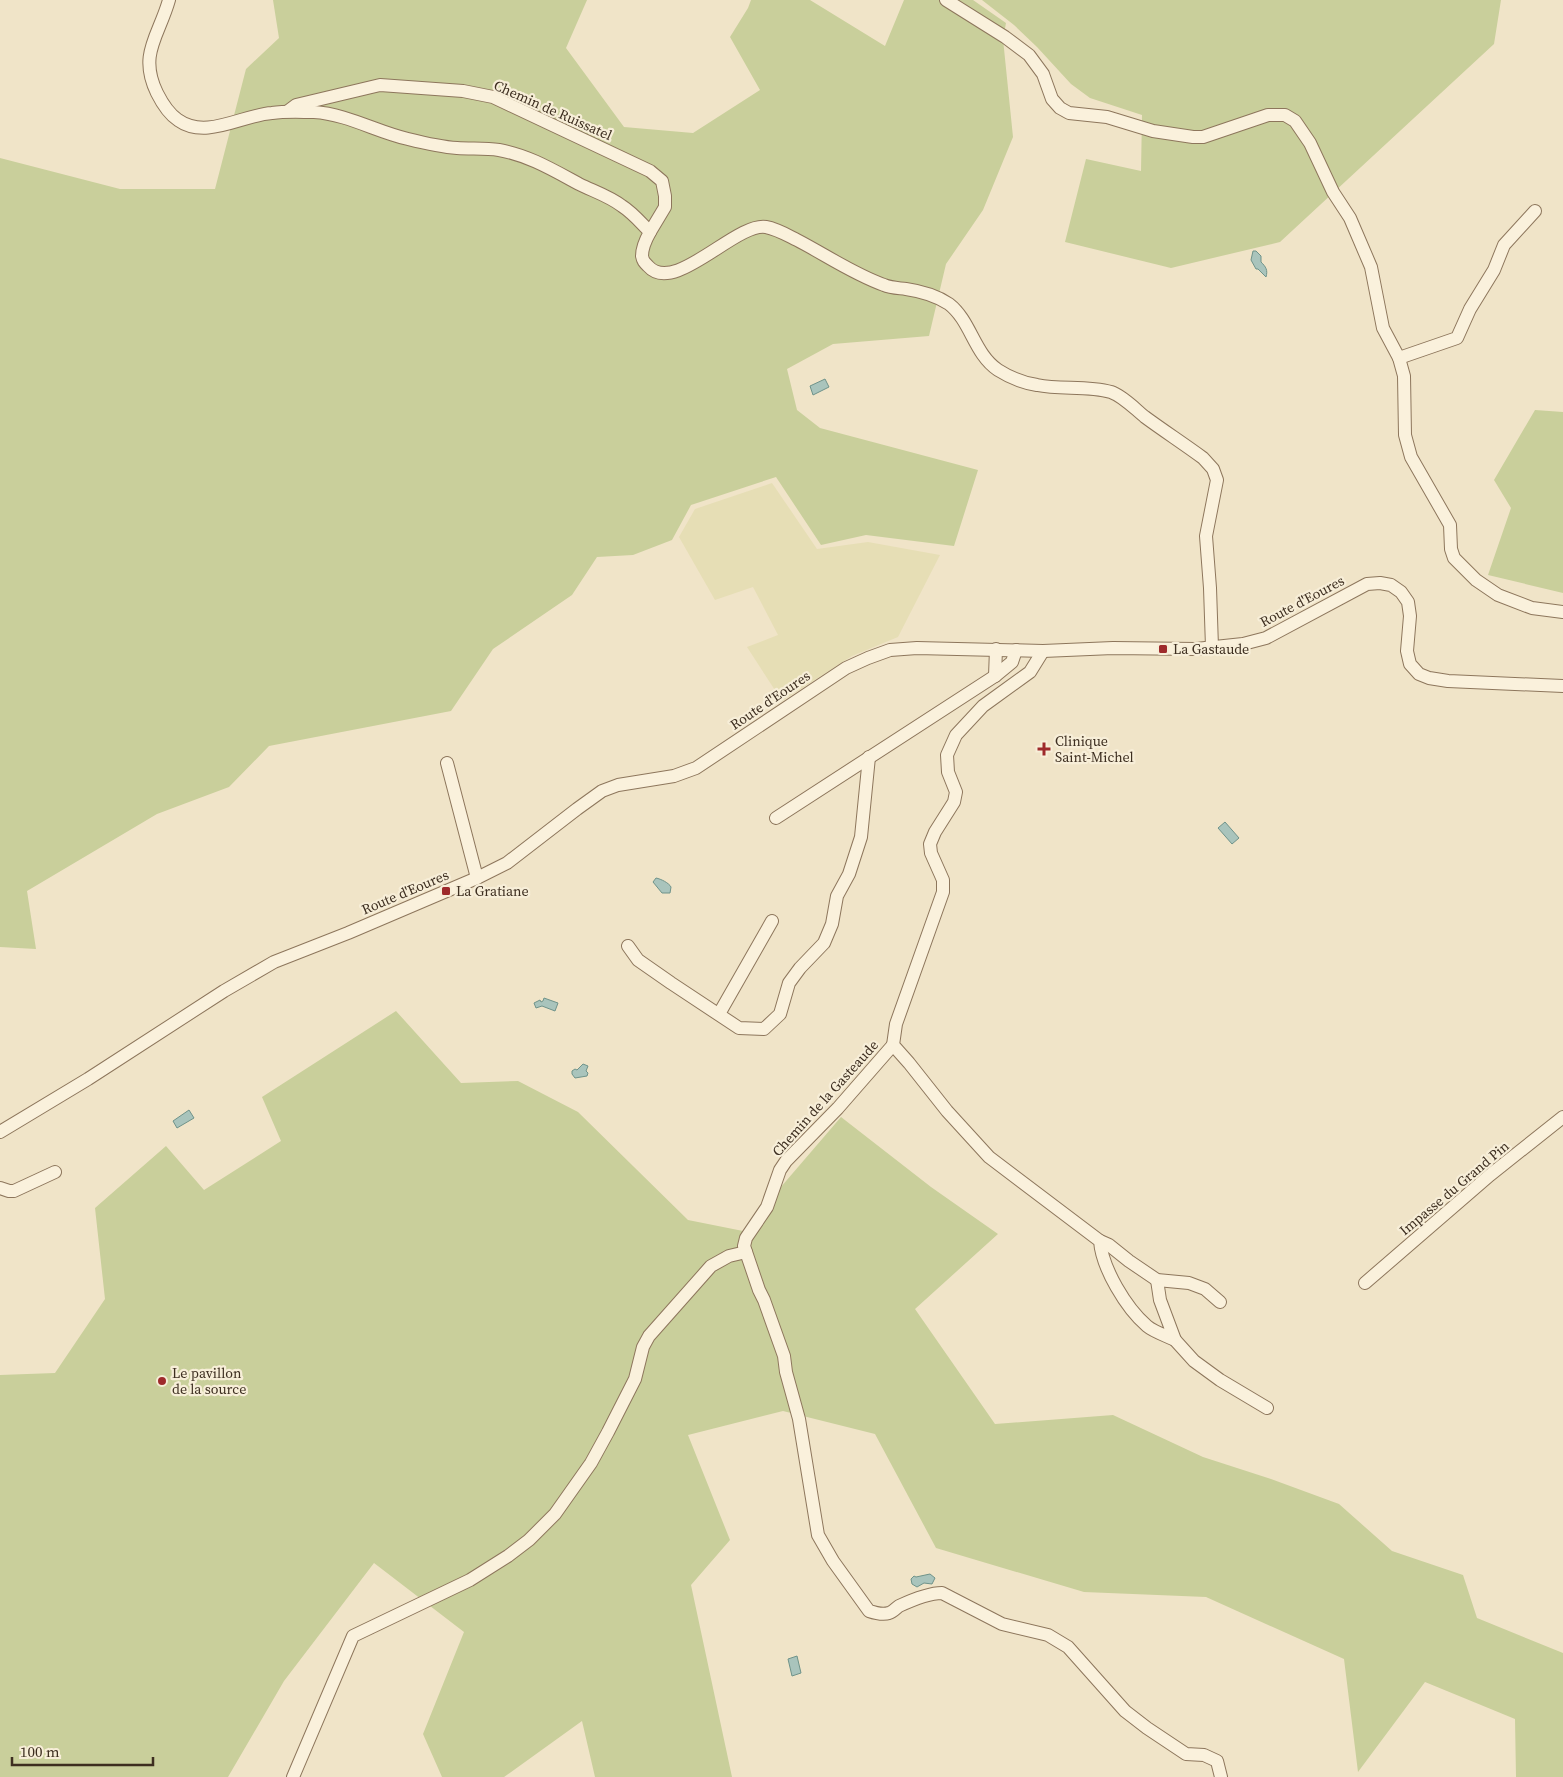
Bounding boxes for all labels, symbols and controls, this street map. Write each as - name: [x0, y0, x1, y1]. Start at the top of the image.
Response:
- street label: Chemin de Ruissatel: [491, 75, 615, 145]
- street label: Route d'Eoures: [1256, 570, 1348, 632]
- place label: La Gastaude: [1173, 639, 1249, 659]
- marker: La Gastaude: [1157, 643, 1169, 655]
- street label: Route d'Eoures: [726, 666, 814, 734]
- place label: Clinique Saint-Michel: [1055, 731, 1134, 767]
- marker: Clinique Saint-Michel: [1037, 742, 1051, 756]
- street label: Route d'Eoures: [358, 865, 452, 919]
- place label: La Gratiane: [456, 881, 529, 901]
- marker: La Gratiane: [440, 885, 452, 897]
- street label: Chemin de la Gasteaude: [767, 1035, 883, 1161]
- street label: Impasse du Grand Pin: [1395, 1136, 1514, 1240]
- place label: Le pavillon de la source: [172, 1363, 246, 1399]
- marker: Le pavillon de la source: [156, 1375, 168, 1387]
- scale bar: [12, 1734, 154, 1766]
- text: 100 m: [20, 1741, 60, 1762]

